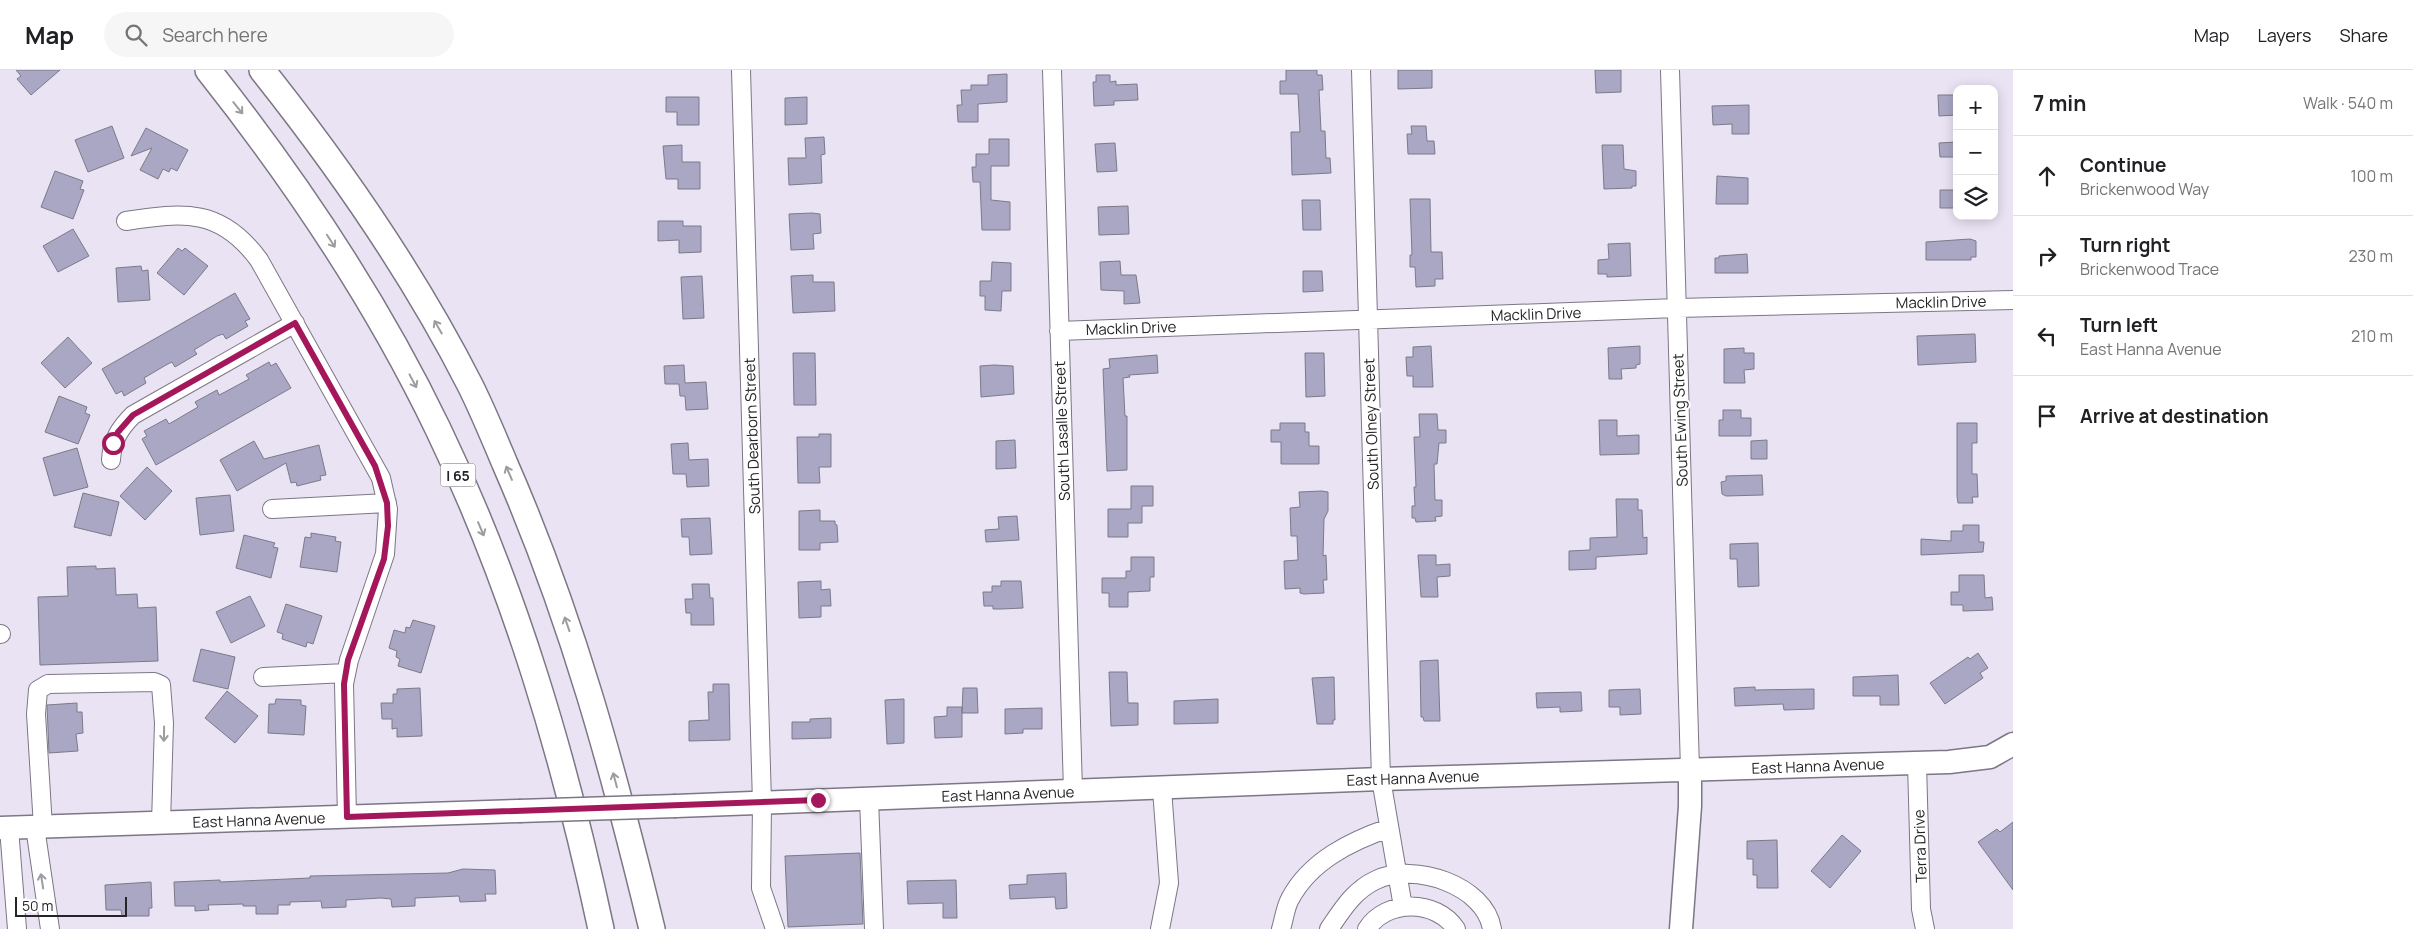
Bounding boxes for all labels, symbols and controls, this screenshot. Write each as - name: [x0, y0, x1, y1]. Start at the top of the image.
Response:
- search box: [104, 12, 454, 57]
- text: Map: [25, 18, 74, 51]
- icon: search: [122, 21, 150, 49]
- text: Search here: [162, 22, 268, 48]
- text: Map: [2194, 23, 2229, 47]
- text: Layers: [2257, 23, 2311, 47]
- text: Share: [2339, 23, 2388, 47]
- map controls: [1953, 85, 1998, 220]
- button: +: [1953, 85, 1998, 130]
- text: 7 min: [2033, 89, 2086, 117]
- text: Walk · 540 m: [2303, 92, 2393, 114]
- one-way arrow: [232, 101, 243, 114]
- button: −: [1953, 130, 1998, 175]
- text: Continue: [2080, 152, 2166, 178]
- icon: ahead: [2033, 162, 2061, 190]
- text: 100 m: [2350, 165, 2393, 187]
- button: layers: [1953, 175, 1998, 220]
- text: Brickenwood Way: [2080, 178, 2209, 200]
- text: Turn right: [2080, 232, 2170, 258]
- one-way arrow: [326, 234, 337, 248]
- icon: right: [2033, 242, 2061, 270]
- text: 230 m: [2349, 245, 2393, 267]
- text: Brickenwood Trace: [2080, 258, 2219, 280]
- street label: Macklin Drive: [1895, 291, 1987, 313]
- street label: Macklin Drive: [1490, 302, 1582, 326]
- text: Turn left: [2080, 312, 2158, 338]
- street label: Macklin Drive: [1085, 316, 1177, 340]
- one-way arrow: [433, 320, 443, 334]
- icon: left: [2033, 322, 2061, 350]
- text: 210 m: [2351, 325, 2393, 347]
- text: East Hanna Avenue: [2080, 338, 2222, 360]
- street label: South Ewing Street: [1667, 353, 1693, 487]
- street label: South Dearborn Street: [739, 357, 765, 515]
- street label: South Olney Street: [1358, 358, 1384, 490]
- street label: South Lasalle Street: [1049, 361, 1075, 501]
- one-way arrow: [409, 373, 418, 388]
- icon: arrive: [2033, 402, 2061, 430]
- text: Arrive at destination: [2080, 403, 2269, 429]
- route start: [102, 432, 125, 455]
- road number: I 65: [440, 464, 476, 486]
- one-way arrow: [504, 466, 514, 481]
- one-way arrow: [477, 521, 486, 536]
- one-way arrow: [562, 617, 572, 633]
- one-way arrow: [159, 725, 169, 741]
- street label: East Hanna Avenue: [1751, 753, 1885, 779]
- street label: East Hanna Avenue: [1346, 765, 1480, 791]
- one-way arrow: [610, 772, 619, 788]
- street label: East Hanna Avenue: [941, 781, 1075, 807]
- route end: [807, 789, 830, 812]
- street label: East Hanna Avenue: [192, 807, 326, 833]
- street label: Terra Drive: [1908, 809, 1932, 883]
- one-way arrow: [36, 873, 46, 889]
- scale bar: [15, 894, 128, 917]
- text: 50 m: [22, 896, 53, 915]

